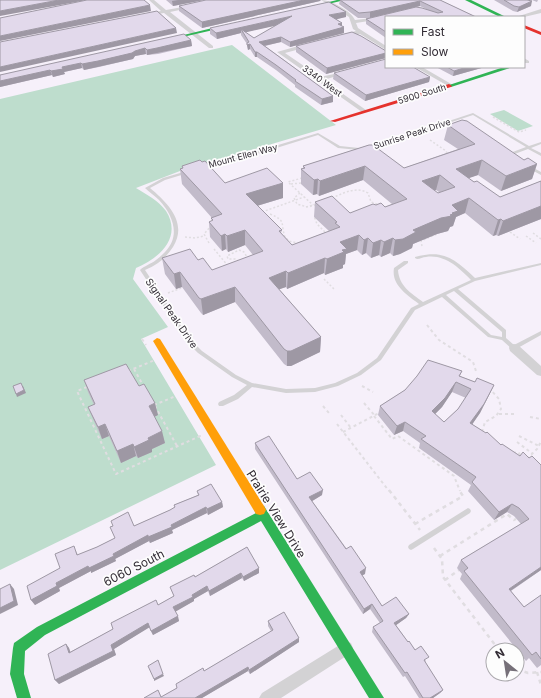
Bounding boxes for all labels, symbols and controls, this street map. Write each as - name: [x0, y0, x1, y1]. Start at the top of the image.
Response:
- legend: [385, 16, 525, 68]
- text: Fast: [421, 24, 445, 39]
- text: Slow: [421, 44, 449, 59]
- street label: 3340 West: [300, 62, 344, 99]
- street label: 5900 South: [396, 81, 447, 106]
- street label: Sunrise Peak Drive: [372, 116, 452, 151]
- street label: Mount Ellen Way: [207, 141, 279, 170]
- street label: Signal Peak Drive: [143, 276, 201, 350]
- street label: Prairie View Drive: [243, 467, 309, 560]
- street label: 6060 South: [101, 546, 167, 589]
- north arrow: [485, 642, 525, 682]
- text: N: [493, 645, 507, 661]

